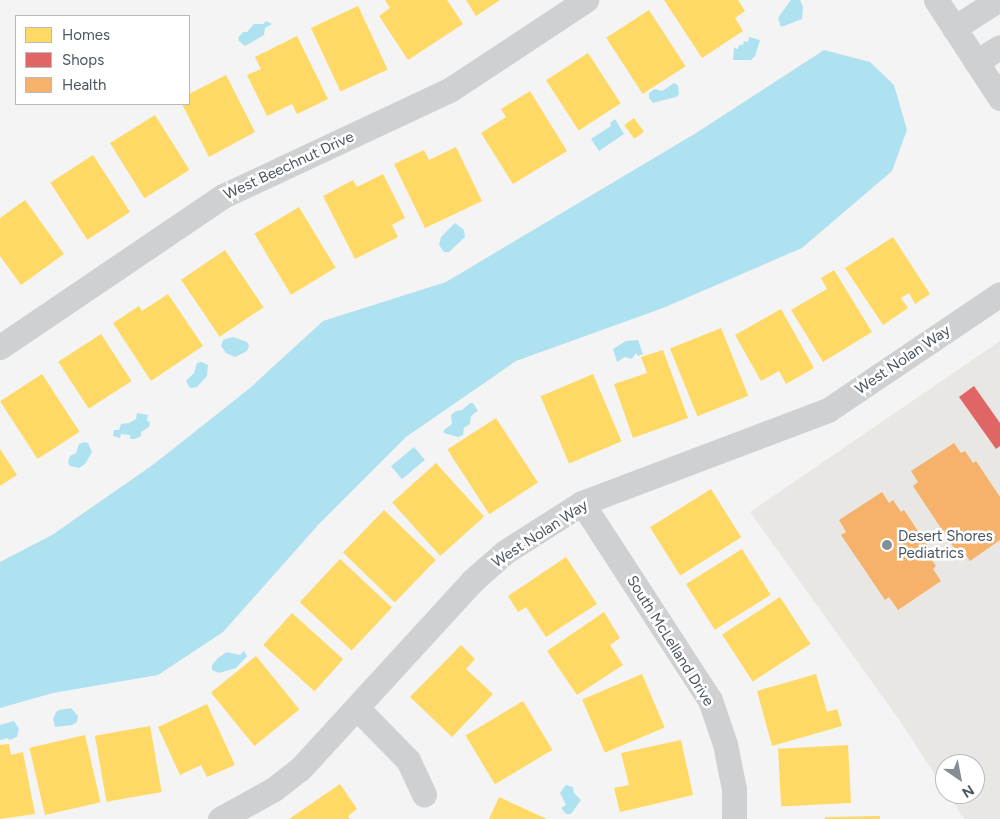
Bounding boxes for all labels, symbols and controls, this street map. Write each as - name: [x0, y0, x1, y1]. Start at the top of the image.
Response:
- legend: [15, 15, 190, 105]
- text: Homes: [62, 26, 110, 44]
- text: Shops: [62, 51, 104, 69]
- text: Health: [62, 76, 106, 94]
- street label: West Beechnut Drive: [221, 128, 357, 204]
- street label: West Nolan Way: [852, 322, 954, 398]
- street label: West Nolan Way: [489, 496, 591, 572]
- place label: Desert Shores Pediatrics: [898, 527, 993, 562]
- marker: Desert Shores Pediatrics: [880, 538, 894, 552]
- street label: South McLelland Drive: [622, 572, 718, 710]
- north arrow: [935, 754, 985, 804]
- text: N: [959, 781, 977, 801]

